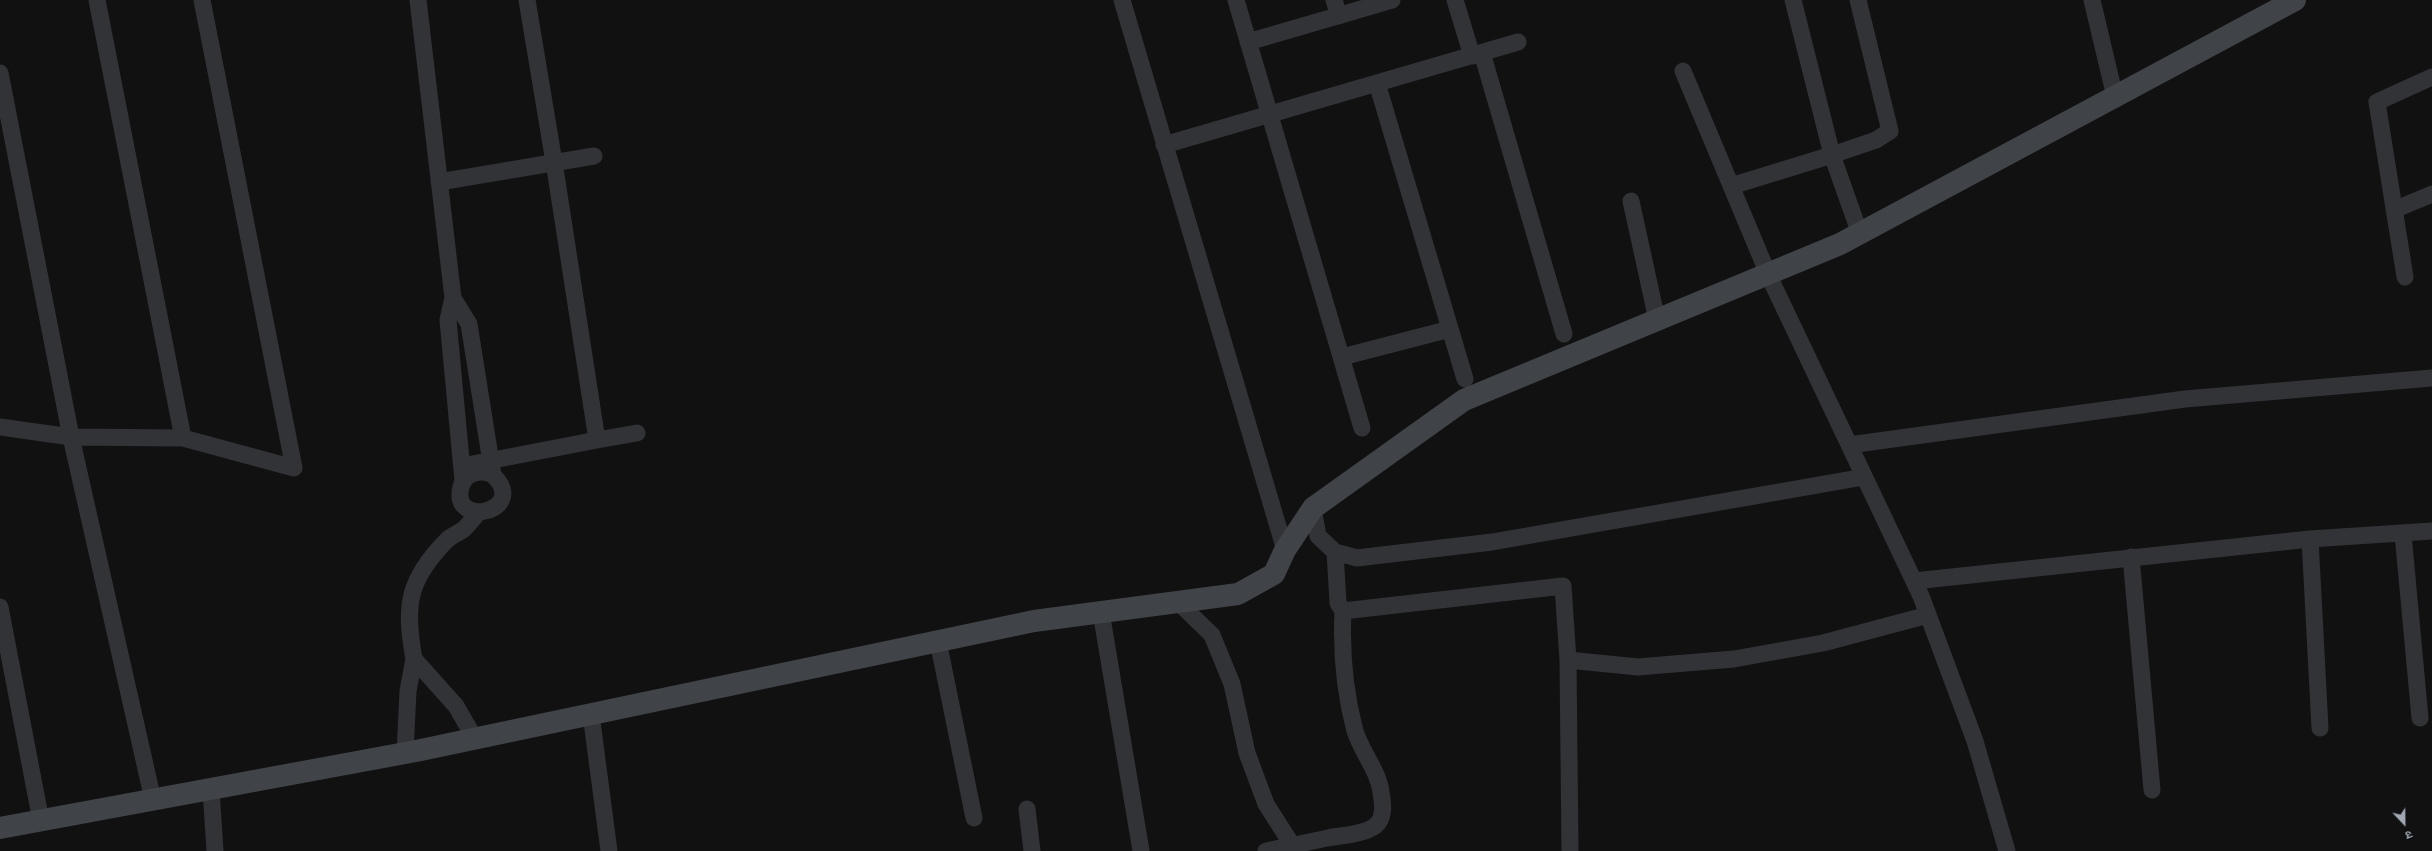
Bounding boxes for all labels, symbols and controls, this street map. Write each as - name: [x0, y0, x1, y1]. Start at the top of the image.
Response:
- north arrow: [2384, 803, 2424, 843]
- text: उ: [2403, 826, 2414, 843]

